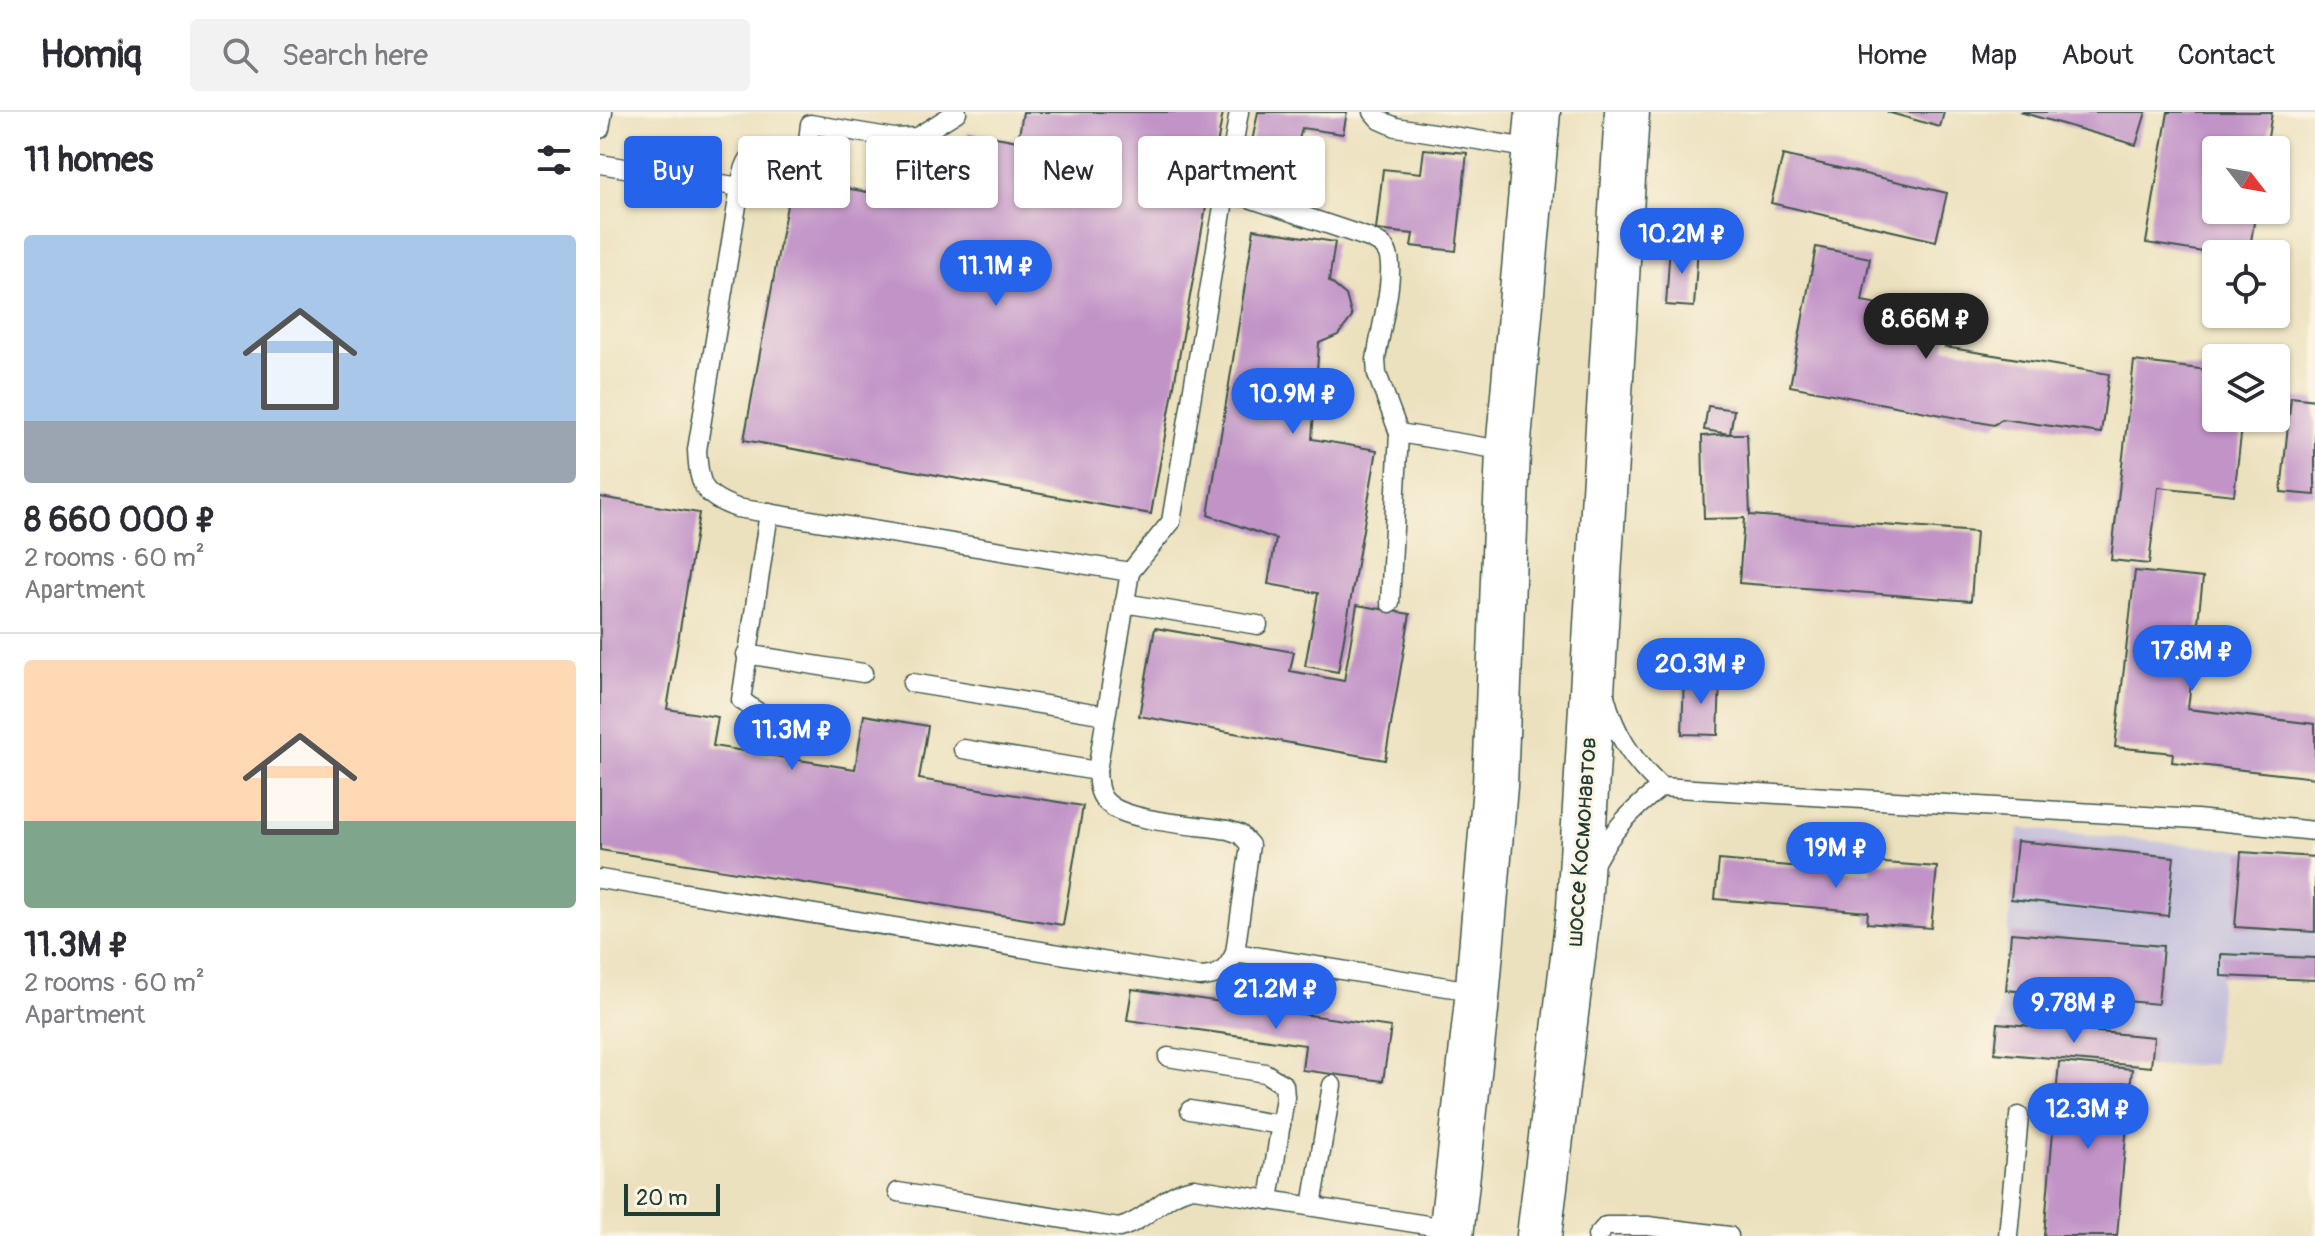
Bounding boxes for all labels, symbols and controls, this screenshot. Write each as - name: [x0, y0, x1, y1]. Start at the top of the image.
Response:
- search box: [190, 19, 750, 91]
- text: Homiq: [40, 31, 142, 79]
- icon: search: [218, 33, 262, 77]
- text: Search here: [282, 37, 428, 74]
- text: Home: [1856, 38, 1927, 73]
- text: Map: [1971, 38, 2017, 73]
- text: About: [2061, 38, 2134, 73]
- text: Contact: [2178, 38, 2275, 73]
- chip: Buy: [624, 136, 722, 208]
- chip: Rent: [738, 136, 850, 208]
- chip: Filters: [866, 136, 998, 208]
- chip: New: [1014, 136, 1122, 208]
- chip: Apartment: [1138, 136, 1325, 208]
- north arrow: [2202, 136, 2290, 224]
- map controls: [2202, 136, 2290, 432]
- icon: filters: [532, 138, 576, 182]
- text: 11 homes: [24, 139, 153, 182]
- pin: 10.2M ₽: [1608, 208, 1756, 276]
- text: 10.2M ₽: [1638, 218, 1726, 250]
- pin: 11.1M ₽: [922, 240, 1070, 308]
- button: locate: [2202, 240, 2290, 328]
- text: 11.1M ₽: [958, 250, 1034, 282]
- icon: home: [228, 287, 372, 431]
- pin: 8.66M ₽: [1852, 293, 2000, 361]
- text: 8.66M ₽: [1881, 303, 1971, 335]
- button: layers: [2202, 344, 2290, 432]
- pin: 10.9M ₽: [1219, 368, 1367, 436]
- text: 10.9M ₽: [1250, 378, 1336, 410]
- text: 8 660 000 ₽: [24, 499, 216, 542]
- text: 2 rooms · 60 m²: [24, 542, 205, 574]
- text: Apartment: [24, 574, 145, 606]
- pin: 17.8M ₽: [2118, 625, 2266, 693]
- text: 17.8M ₽: [2151, 635, 2233, 667]
- pin: 20.3M ₽: [1627, 638, 1775, 706]
- text: 20.3M ₽: [1655, 648, 1747, 680]
- pin: 11.3M ₽: [718, 704, 866, 772]
- icon: home: [228, 712, 372, 856]
- text: 11.3M ₽: [752, 714, 832, 746]
- street label: шоссе Космонавтов: [1560, 736, 1603, 948]
- pin: 19M ₽: [1780, 822, 1892, 890]
- text: 19M ₽: [1804, 832, 1868, 864]
- text: 11.3M ₽: [24, 924, 129, 967]
- pin: 21.2M ₽: [1202, 963, 1350, 1031]
- text: 2 rooms · 60 m²: [24, 967, 205, 999]
- text: 21.2M ₽: [1234, 973, 1318, 1005]
- pin: 9.78M ₽: [2000, 977, 2148, 1045]
- text: 9.78M ₽: [2031, 987, 2117, 1019]
- text: Apartment: [24, 999, 145, 1031]
- pin: 12.3M ₽: [2014, 1083, 2162, 1151]
- text: 12.3M ₽: [2046, 1093, 2130, 1125]
- scale bar: [624, 1180, 720, 1216]
- text: 20 m: [636, 1184, 688, 1212]

